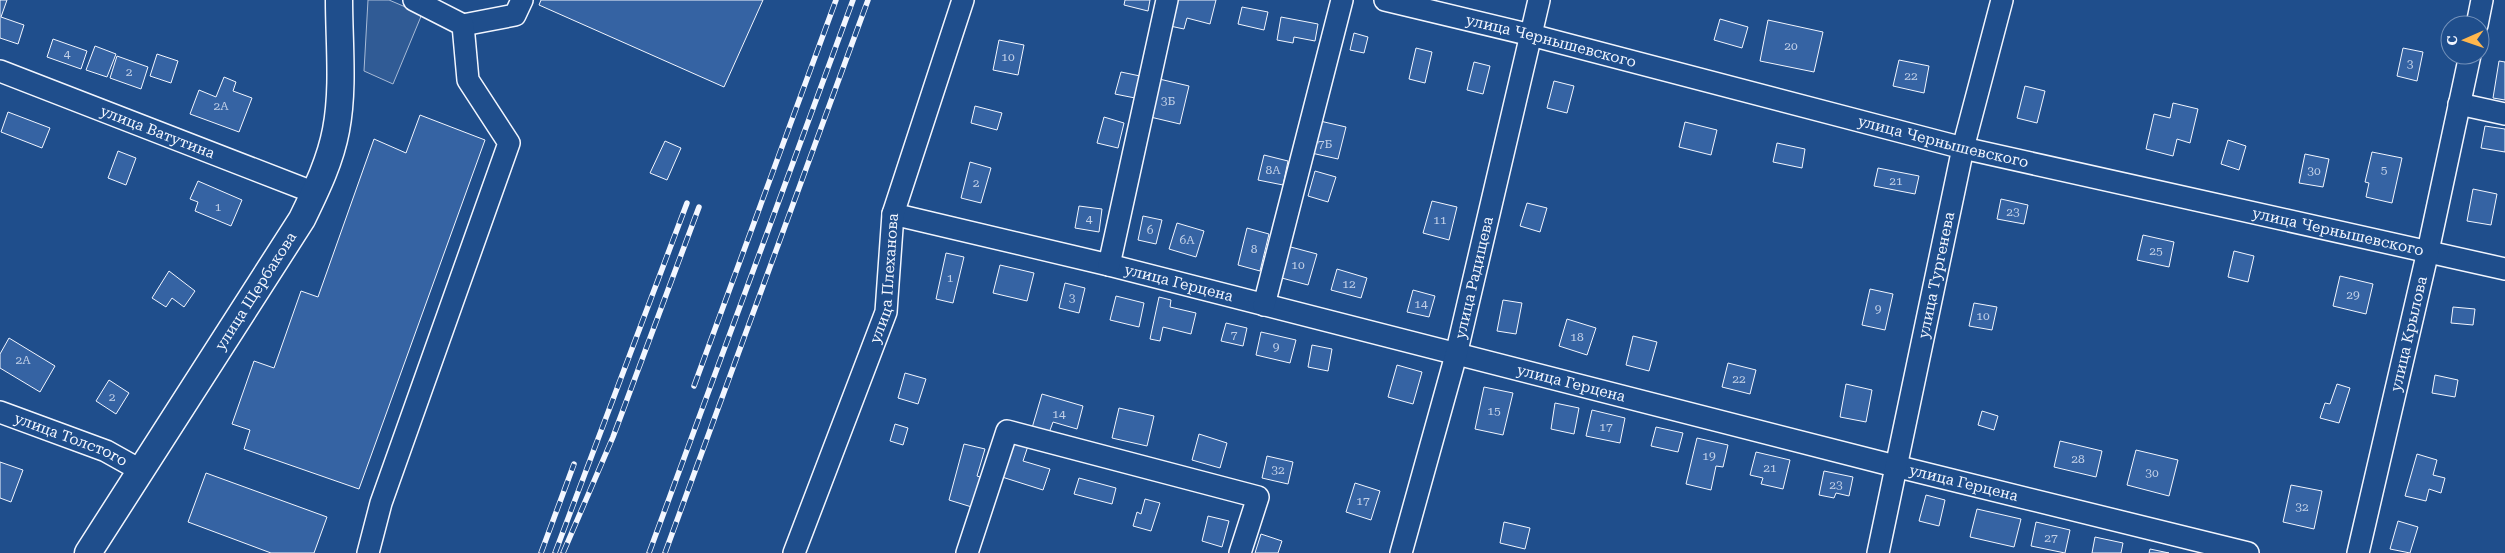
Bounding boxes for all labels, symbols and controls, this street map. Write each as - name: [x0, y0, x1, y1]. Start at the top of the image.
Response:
- street label: улица Чернышевского: [1464, 11, 1638, 71]
- north arrow: [2440, 15, 2490, 65]
- text: С: [2444, 35, 2460, 46]
- house number: 20: [1784, 39, 1798, 53]
- house number: 4: [64, 47, 71, 61]
- house number: 10: [1001, 50, 1015, 64]
- house number: 3: [2407, 57, 2414, 71]
- house number: 2: [126, 65, 133, 79]
- house number: 22: [1904, 69, 1918, 83]
- house number: 3Б: [1161, 94, 1176, 108]
- house number: 2А: [213, 99, 229, 113]
- street label: улица Ватутина: [98, 102, 217, 162]
- street label: улица Чернышевского: [1856, 112, 2030, 171]
- house number: 7Б: [1318, 137, 1333, 151]
- house number: 8А: [1265, 163, 1281, 177]
- house number: 5: [2381, 163, 2388, 177]
- house number: 30: [2307, 164, 2321, 178]
- house number: 21: [1889, 174, 1903, 188]
- house number: 2: [973, 176, 980, 190]
- house number: 1: [215, 200, 222, 214]
- street label: улица Чернышевского: [2251, 204, 2426, 260]
- house number: 23: [2006, 205, 2020, 219]
- street label: улица Тургенева: [1914, 210, 1958, 340]
- house number: 4: [1086, 212, 1093, 226]
- street label: улица Плеханова: [866, 213, 902, 346]
- house number: 11: [1433, 213, 1447, 227]
- street label: улица Радищева: [1451, 215, 1497, 341]
- house number: 6: [1147, 223, 1154, 237]
- street label: улица Щербакова: [211, 229, 300, 354]
- house number: 6А: [1179, 233, 1195, 247]
- house number: 8: [1251, 242, 1258, 256]
- house number: 25: [2149, 244, 2163, 258]
- house number: 10: [1291, 258, 1305, 272]
- street label: улица Герцена: [1123, 260, 1235, 305]
- house number: 1: [947, 271, 954, 285]
- street label: улица Крылова: [2387, 274, 2431, 393]
- house number: 12: [1342, 277, 1356, 291]
- house number: 29: [2346, 288, 2360, 302]
- house number: 3: [1069, 291, 1076, 305]
- house number: 14: [1414, 297, 1428, 311]
- house number: 9: [1875, 302, 1882, 316]
- house number: 10: [1976, 309, 1990, 323]
- house number: 7: [1231, 328, 1238, 342]
- house number: 18: [1570, 330, 1584, 344]
- house number: 9: [1273, 340, 1280, 354]
- house number: 2А: [15, 353, 31, 367]
- street label: улица Герцена: [1515, 361, 1627, 406]
- house number: 22: [1732, 372, 1746, 386]
- house number: 2: [109, 390, 116, 404]
- house number: 15: [1487, 404, 1501, 418]
- house number: 14: [1052, 407, 1066, 421]
- street label: улица Толстого: [12, 409, 131, 470]
- house number: 17: [1599, 420, 1613, 434]
- house number: 19: [1702, 449, 1716, 463]
- house number: 28: [2071, 452, 2085, 466]
- house number: 21: [1763, 461, 1777, 475]
- street label: улица Герцена: [1907, 461, 2020, 505]
- house number: 32: [1271, 463, 1285, 477]
- house number: 30: [2145, 466, 2159, 480]
- house number: 23: [1829, 478, 1843, 492]
- house number: 17: [1356, 494, 1370, 508]
- house number: 32: [2295, 500, 2309, 514]
- house number: 27: [2044, 531, 2058, 545]

